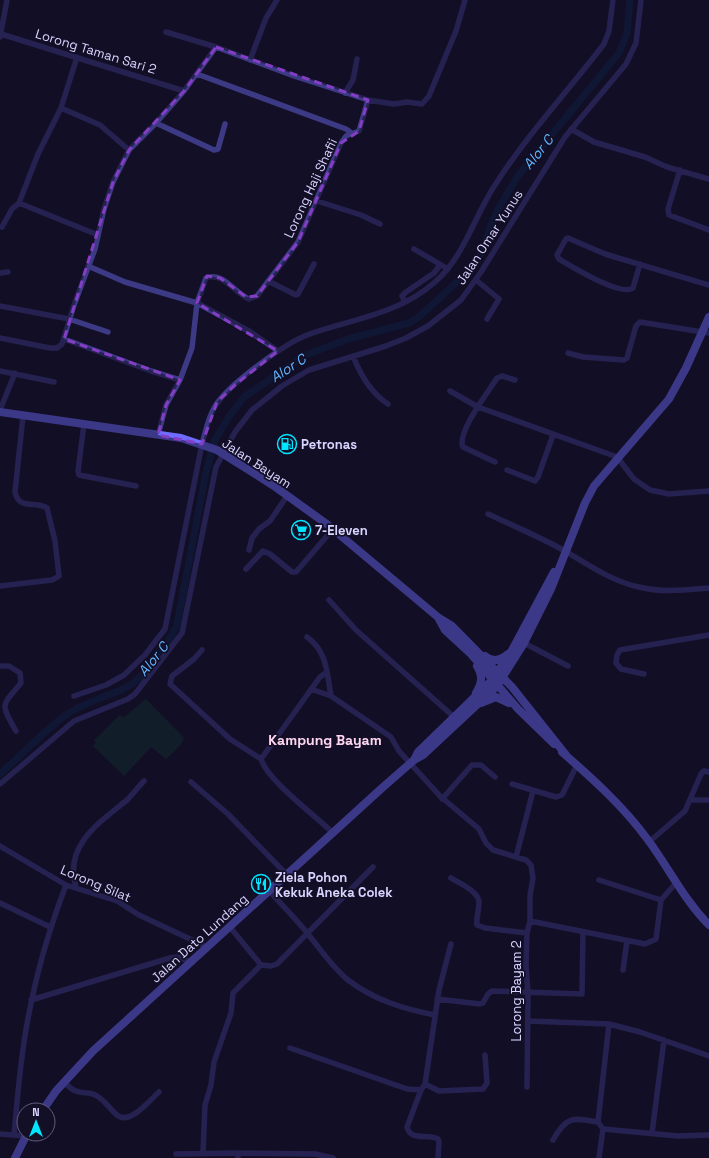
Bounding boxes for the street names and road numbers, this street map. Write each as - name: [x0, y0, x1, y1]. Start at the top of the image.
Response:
- street label: Lorong Taman Sari 2: [33, 25, 159, 78]
- street label: Lorong Haji Shafii: [280, 136, 341, 241]
- street label: Jalan Omar Yunus: [452, 186, 527, 288]
- street label: Jalan Bayam: [219, 435, 295, 492]
- street label: Lorong Silat: [58, 861, 134, 906]
- street label: Jalan Dato Lundang: [147, 890, 251, 986]
- street label: Lorong Bayam 2: [508, 940, 525, 1042]

